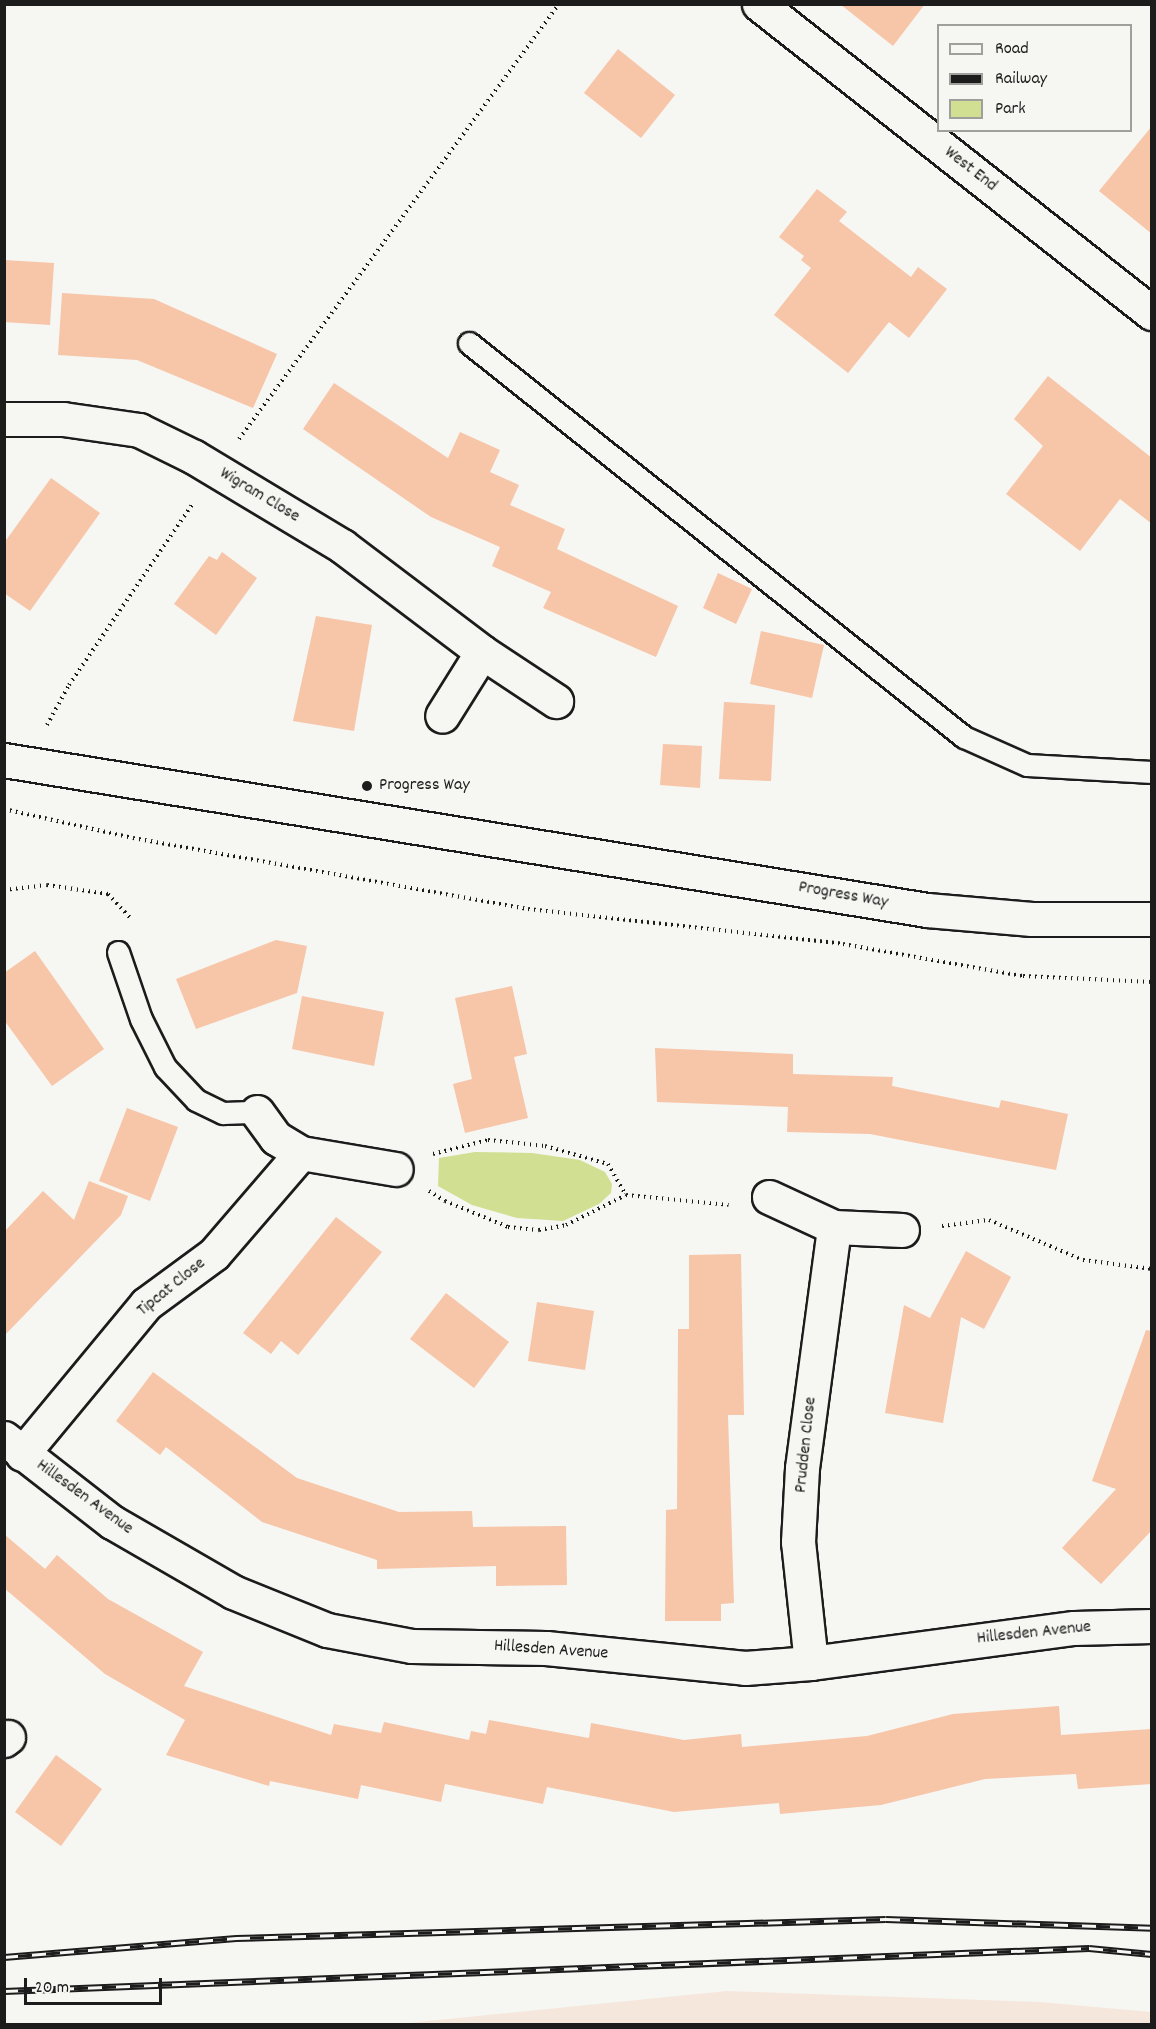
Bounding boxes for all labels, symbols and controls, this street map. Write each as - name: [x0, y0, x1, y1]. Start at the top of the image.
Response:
- legend: [937, 24, 1132, 132]
- text: Road: [995, 37, 1029, 62]
- text: Railway: [995, 67, 1047, 92]
- text: Park: [995, 97, 1026, 122]
- street label: West End: [939, 143, 1001, 197]
- street label: Wigram Close: [215, 464, 303, 528]
- place label: Progress Way: [379, 775, 470, 797]
- marker: Progress Way: [360, 779, 374, 793]
- street label: Progress Way: [796, 877, 890, 915]
- street label: Tipcat Close: [133, 1254, 211, 1322]
- street label: Prudden Close: [791, 1396, 823, 1494]
- street label: Hillesden Avenue: [31, 1456, 137, 1540]
- street label: Hillesden Avenue: [976, 1617, 1092, 1651]
- street label: Hillesden Avenue: [493, 1636, 609, 1666]
- scale bar: [27, 1966, 165, 2004]
- text: 20 m: [35, 1976, 69, 2001]

